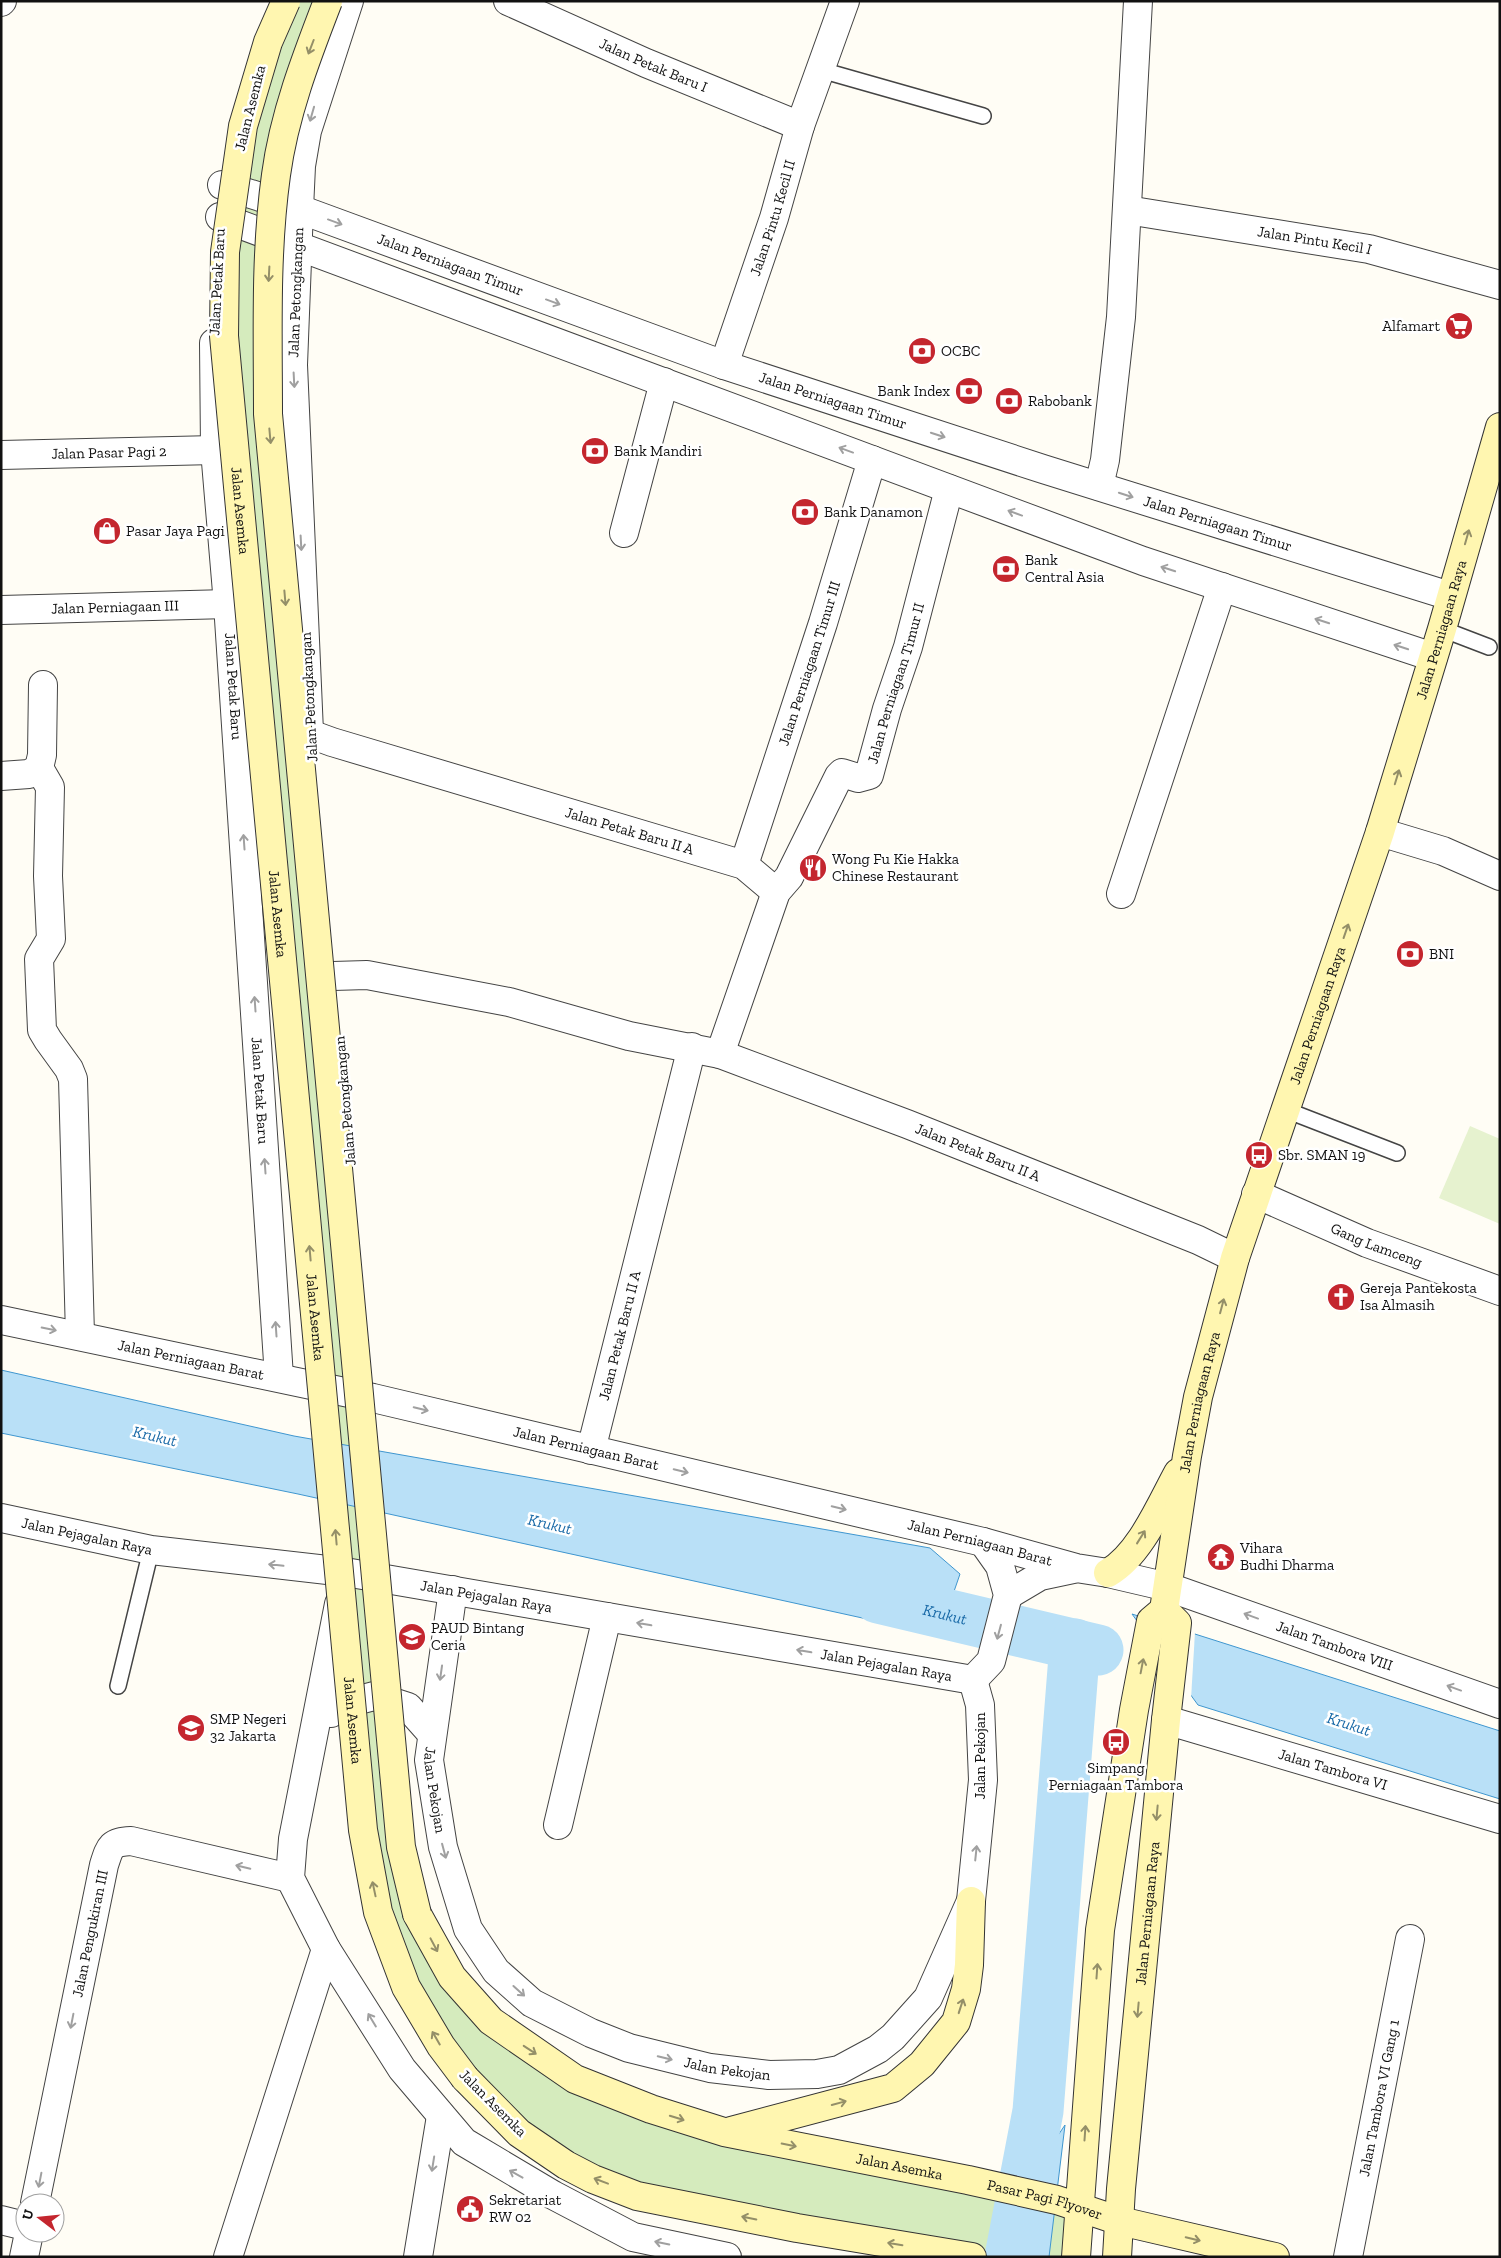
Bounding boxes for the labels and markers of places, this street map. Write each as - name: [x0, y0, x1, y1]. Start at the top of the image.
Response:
- supermarket icon: Alfamart: [1444, 311, 1474, 341]
- place label: Alfamart: [1382, 317, 1440, 335]
- bank icon: OCBC: [907, 336, 937, 366]
- place label: OCBC: [941, 342, 980, 360]
- bank icon: Bank Index: [954, 376, 984, 406]
- place label: Bank Index: [878, 382, 950, 400]
- bank icon: Rabobank: [994, 386, 1024, 416]
- place label: Rabobank: [1028, 392, 1092, 410]
- bank icon: Bank Mandiri: [580, 436, 610, 466]
- place label: Bank Mandiri: [614, 442, 702, 460]
- bank icon: Bank Danamon: [790, 497, 820, 527]
- place label: Bank Danamon: [824, 503, 923, 521]
- shop icon: Pasar Jaya Pagi: [92, 516, 122, 546]
- place label: Pasar Jaya Pagi: [126, 522, 225, 540]
- place label: Bank Central Asia: [1025, 551, 1104, 586]
- bank icon: Bank Central Asia: [991, 554, 1021, 584]
- place label: Wong Fu Kie Hakka Chinese Restaurant: [832, 850, 959, 885]
- restaurant icon: Wong Fu Kie Hakka Chinese Restaurant: [798, 853, 828, 883]
- bank icon: BNI: [1395, 939, 1425, 969]
- place label: BNI: [1429, 945, 1454, 963]
- bus stop icon: Sbr. SMAN 19: [1244, 1140, 1274, 1170]
- place label: Sbr. SMAN 19: [1278, 1146, 1366, 1164]
- place label: Gereja Pantekosta Isa Almasih: [1360, 1279, 1477, 1314]
- church icon: Gereja Pantekosta Isa Almasih: [1326, 1282, 1356, 1312]
- place label: Vihara Budhi Dharma: [1239, 1539, 1334, 1574]
- temple icon: Vihara Budhi Dharma: [1206, 1542, 1236, 1572]
- place label: PAUD Bintang Ceria: [431, 1619, 524, 1654]
- school or university icon: PAUD Bintang Ceria: [397, 1622, 427, 1652]
- place label: SMP Negeri 32 Jakarta: [210, 1710, 286, 1745]
- school or university icon: SMP Negeri 32 Jakarta: [176, 1713, 206, 1743]
- bus stop icon: Simpang Perniagaan Tambora: [1101, 1727, 1131, 1757]
- place label: Simpang Perniagaan Tambora: [1049, 1759, 1183, 1794]
- place label: Sekretariat RW 02: [489, 2191, 562, 2226]
- public building icon: Sekretariat RW 02: [455, 2194, 485, 2224]

